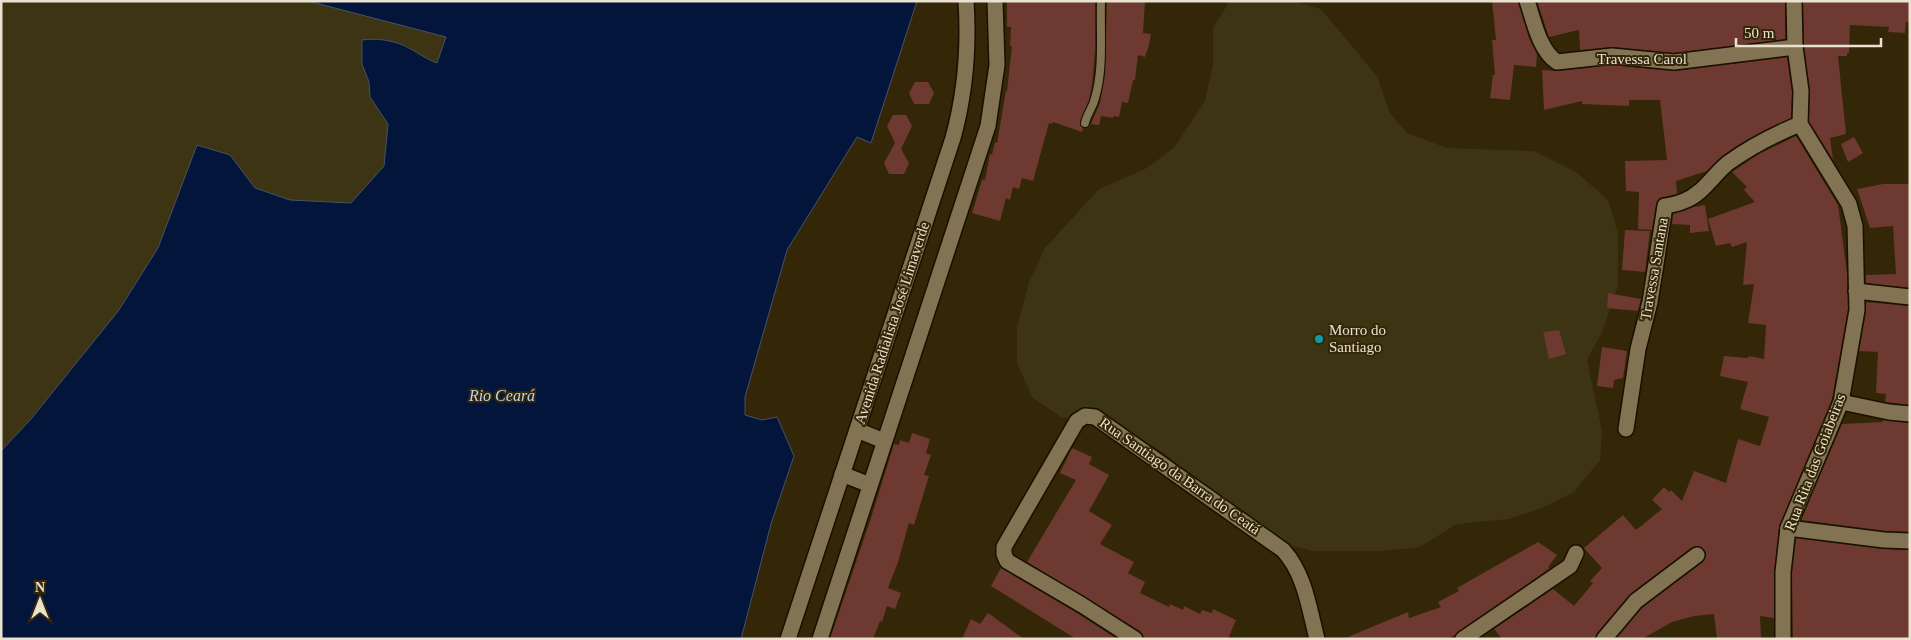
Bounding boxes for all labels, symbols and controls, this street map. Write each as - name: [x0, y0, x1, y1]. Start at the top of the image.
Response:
- scale bar: [1736, 15, 1881, 47]
- text: 50 m: [1744, 25, 1775, 41]
- street label: Travessa Carol: [1597, 51, 1687, 67]
- street label: Travessa Santana: [1637, 216, 1671, 322]
- street label: Avenida Radialista José Limaverde: [852, 220, 932, 426]
- place label: Morro do Santiago: [1329, 322, 1386, 355]
- marker: Morro do Santiago: [1313, 333, 1325, 345]
- water label: Rio Ceará: [468, 387, 535, 404]
- street label: Rua Rita das Goiabeiras: [1781, 391, 1849, 533]
- street label: Rua Santiago da Barra do Ceatá: [1097, 414, 1264, 538]
- north arrow: [15, 575, 65, 625]
- text: N: [35, 580, 45, 595]

